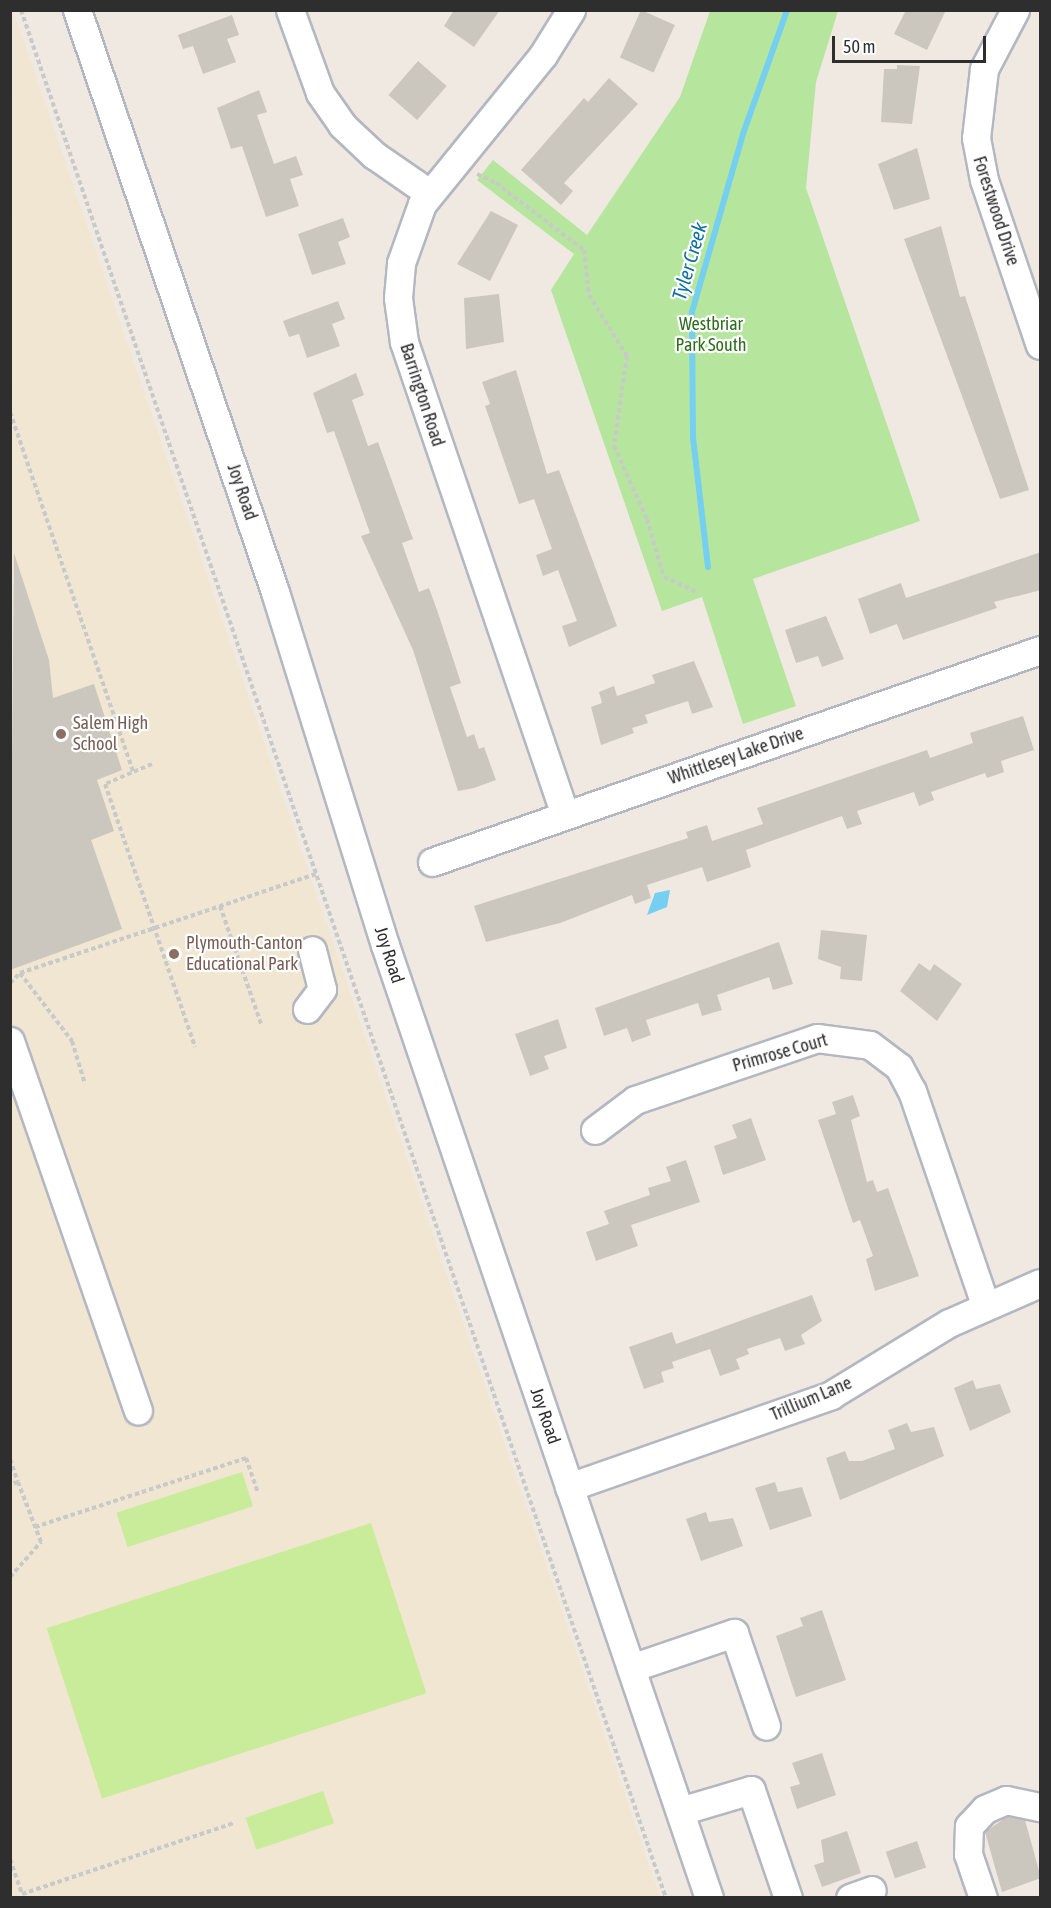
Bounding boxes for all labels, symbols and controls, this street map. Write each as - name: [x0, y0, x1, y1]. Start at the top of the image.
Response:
- scale bar: [835, 24, 990, 62]
- text: 50 m: [843, 36, 875, 57]
- street label: Forestwood Drive: [968, 154, 1024, 268]
- water label: Tyler Creek: [666, 219, 712, 303]
- park label: Westbriar Park South: [675, 314, 747, 356]
- street label: Barrington Road: [395, 341, 449, 449]
- street label: Joy Road: [222, 461, 262, 523]
- place label: Salem High School: [73, 713, 148, 756]
- street label: Whittlesey Lake Drive: [665, 723, 807, 789]
- marker: Salem High School: [54, 727, 68, 741]
- street label: Joy Road: [370, 924, 408, 986]
- place label: Plymouth-Canton Educational Park: [186, 933, 303, 976]
- marker: Plymouth-Canton Educational Park: [167, 947, 181, 961]
- street label: Primrose Court: [730, 1029, 830, 1077]
- street label: Trillium Lane: [767, 1372, 855, 1426]
- street label: Joy Road: [525, 1385, 565, 1447]

